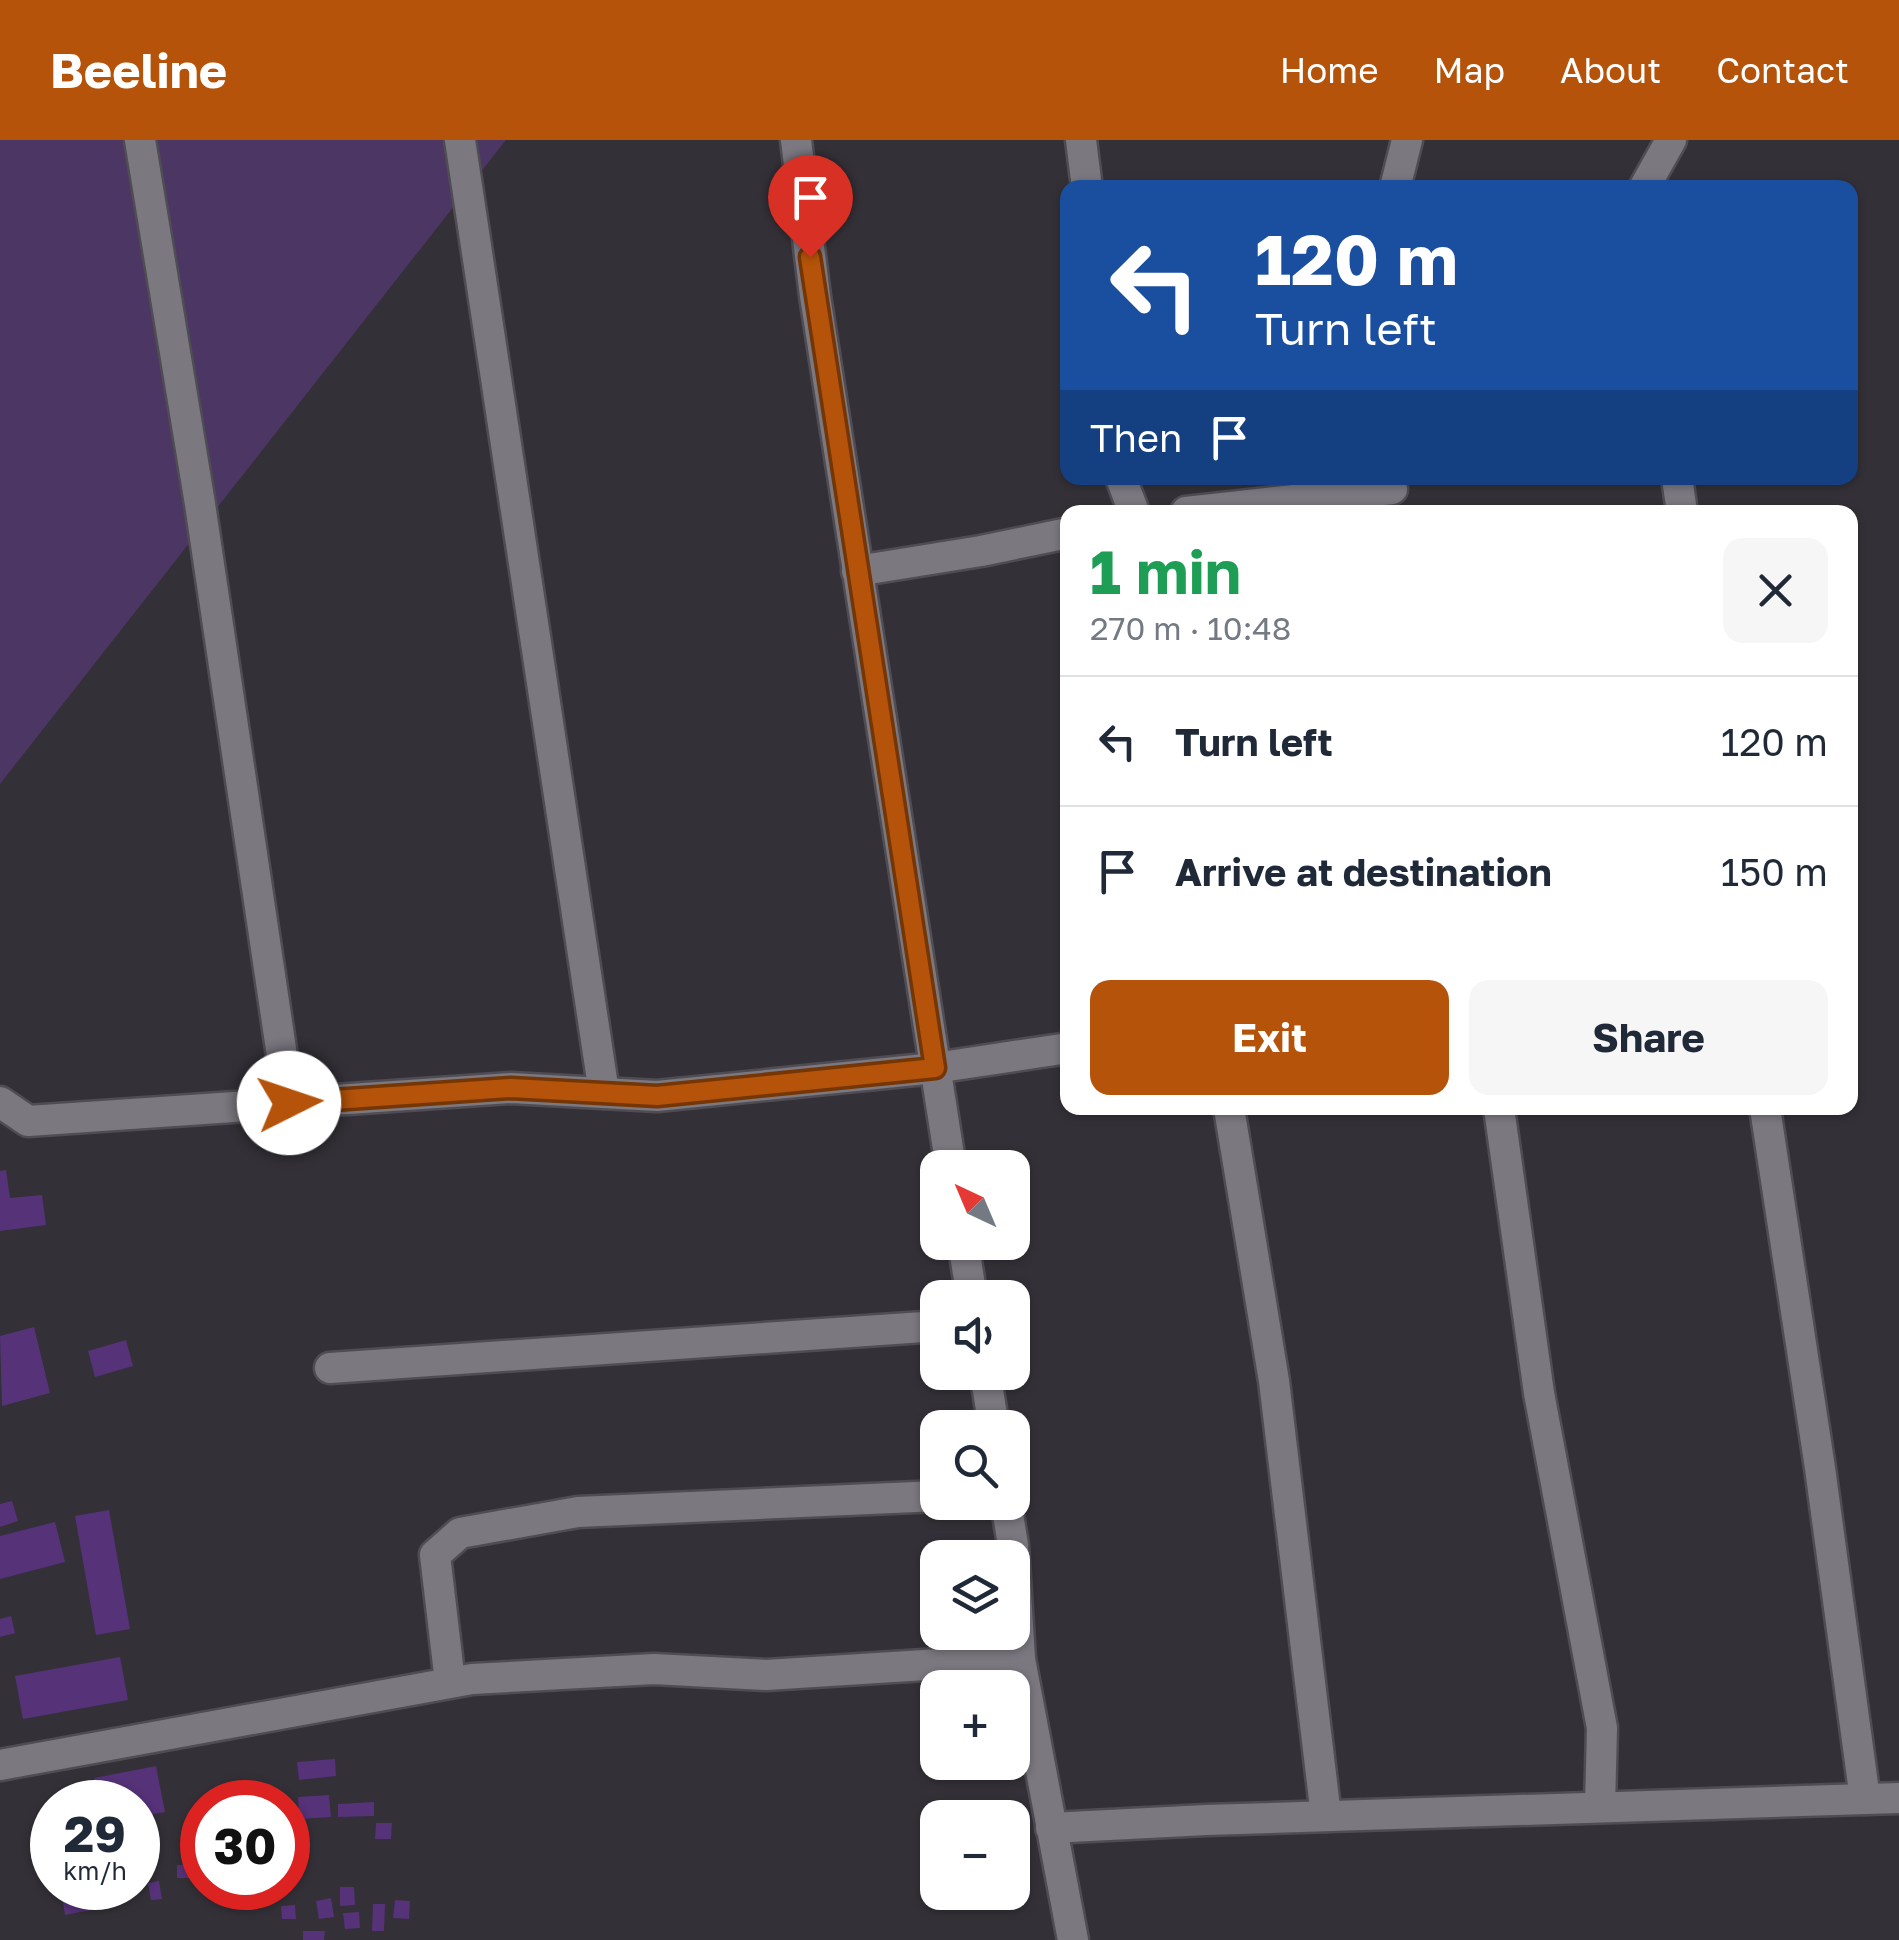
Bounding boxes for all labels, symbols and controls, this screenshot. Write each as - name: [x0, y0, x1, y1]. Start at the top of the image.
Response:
- text: Beeline: [50, 41, 227, 99]
- text: Home: [1280, 49, 1379, 91]
- text: Map: [1434, 49, 1505, 91]
- text: About: [1560, 49, 1661, 91]
- text: Contact: [1716, 49, 1849, 91]
- pin: [768, 155, 853, 258]
- icon: arrive: [783, 170, 838, 225]
- text: 120 m: [1255, 216, 1458, 300]
- icon: left: [1090, 220, 1220, 350]
- text: Turn left: [1255, 301, 1437, 355]
- icon: arrive: [1202, 410, 1257, 465]
- text: Then: [1090, 415, 1182, 460]
- text: 1 min: [1090, 535, 1241, 607]
- button: close: [1723, 538, 1828, 643]
- text: 270 m · 10:48: [1090, 609, 1291, 647]
- icon: left: [1090, 714, 1145, 769]
- text: Turn left: [1175, 719, 1333, 764]
- text: 120 m: [1721, 719, 1828, 764]
- icon: arrive: [1090, 844, 1145, 899]
- text: Arrive at destination: [1175, 849, 1552, 894]
- text: 150 m: [1721, 849, 1828, 894]
- button: Exit: [1090, 980, 1449, 1095]
- button: Share: [1469, 980, 1828, 1095]
- position arrow: [237, 1051, 341, 1155]
- north arrow: [920, 1150, 1030, 1260]
- map controls: [920, 1150, 1030, 1910]
- button: sound: [920, 1280, 1030, 1390]
- button: search: [920, 1410, 1030, 1520]
- button: layers: [920, 1540, 1030, 1650]
- button: +: [920, 1670, 1030, 1780]
- speed limit sign: 30: [180, 1780, 310, 1910]
- button: −: [920, 1800, 1030, 1910]
- text: 29: [64, 1803, 126, 1863]
- text: km/h: [63, 1855, 127, 1886]

